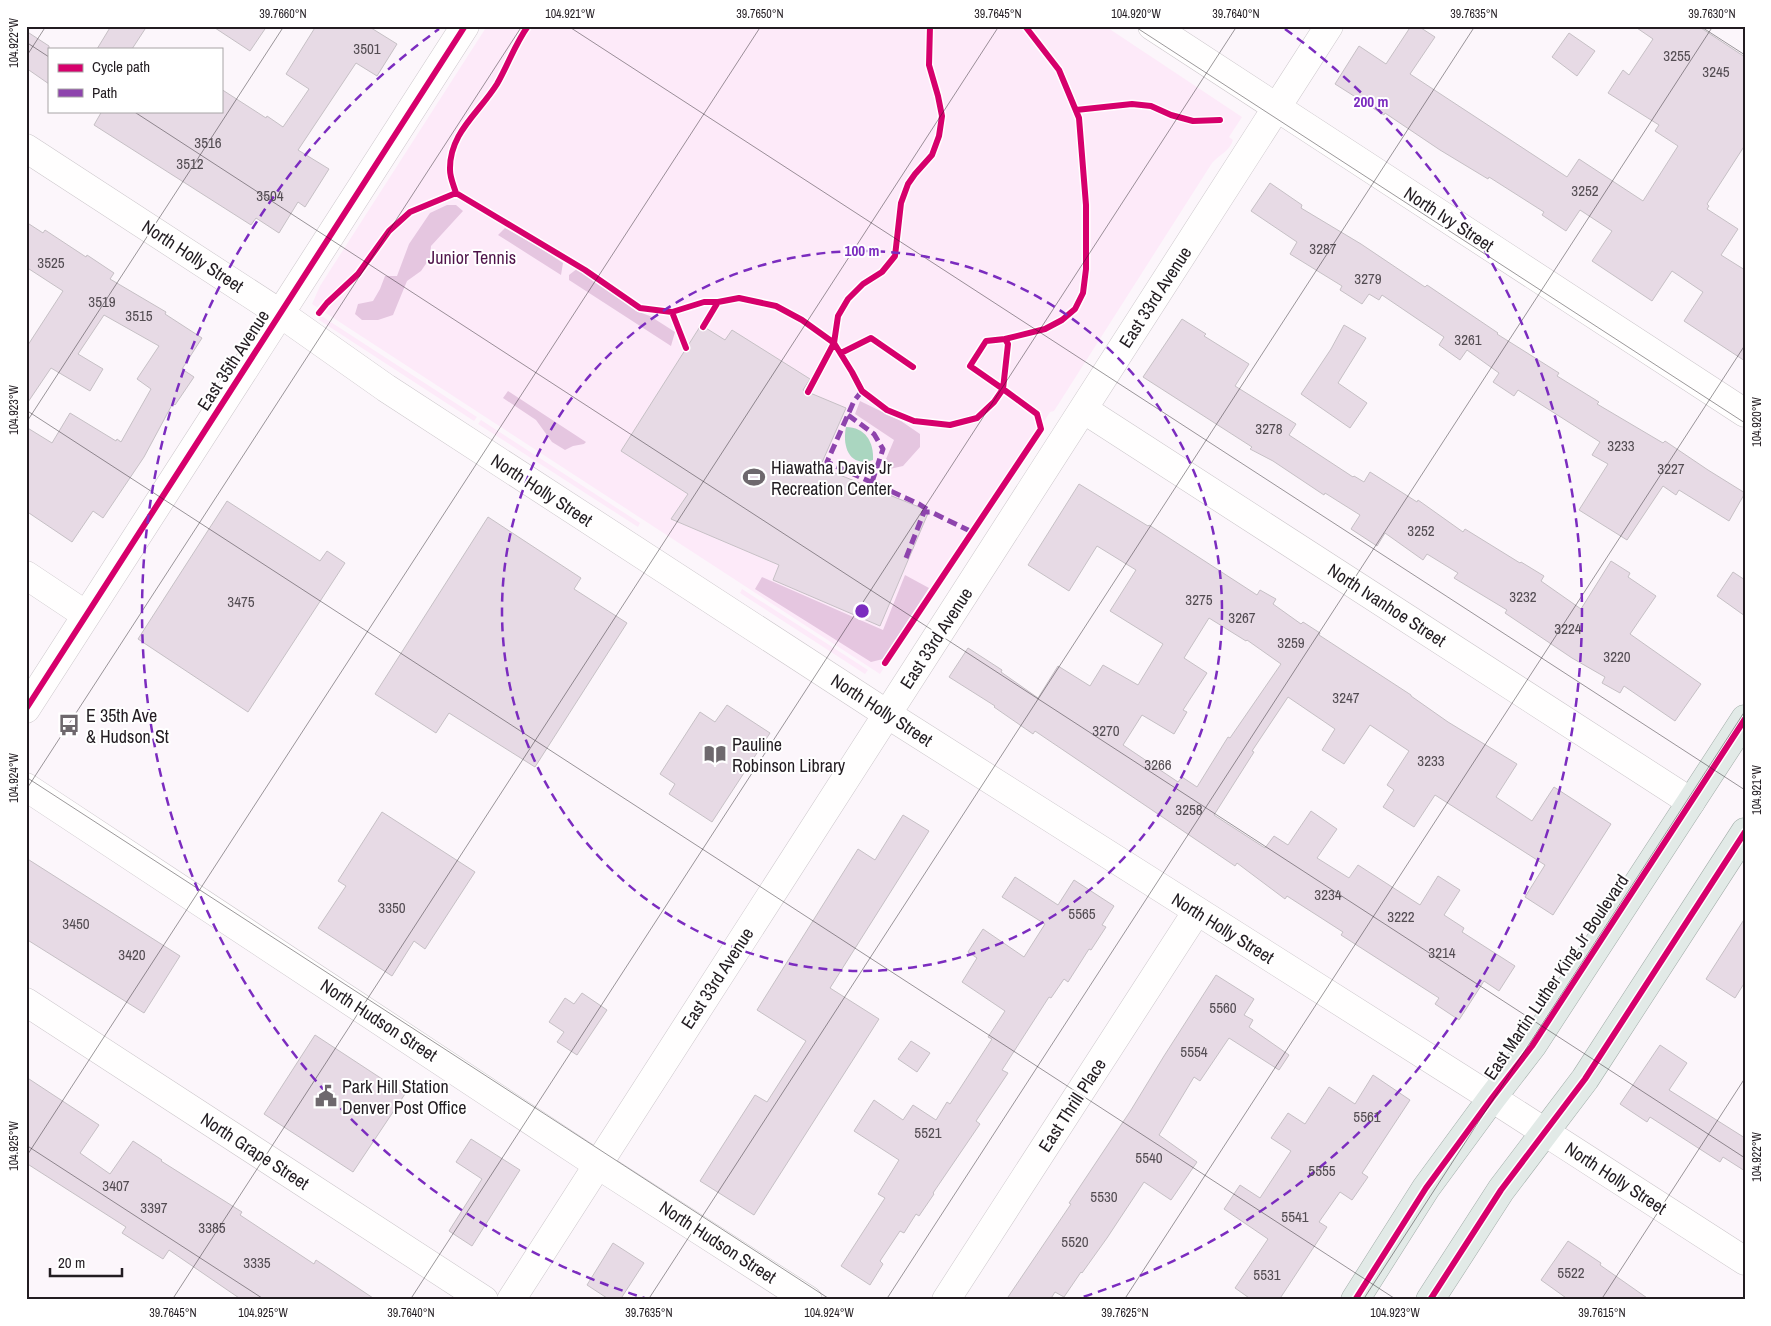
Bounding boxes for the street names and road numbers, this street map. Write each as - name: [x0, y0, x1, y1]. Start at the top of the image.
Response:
- street label: North Ivy Street: [1399, 181, 1499, 257]
- street label: North Holly Street: [137, 214, 249, 298]
- street label: East 33rd Avenue: [1113, 241, 1197, 353]
- street label: East 35th Avenue: [191, 305, 275, 415]
- street label: North Holly Street: [486, 448, 598, 532]
- street label: North Ivanhoe Street: [1323, 557, 1451, 653]
- street label: East 33rd Avenue: [894, 582, 978, 694]
- street label: North Holly Street: [826, 668, 938, 752]
- street label: East Martin Luther King Jr Boulevard: [1478, 869, 1634, 1085]
- street label: North Holly Street: [1167, 887, 1279, 969]
- street label: East 33rd Avenue: [675, 922, 759, 1034]
- street label: North Hudson Street: [316, 973, 442, 1067]
- street label: East Thrill Place: [1032, 1053, 1112, 1157]
- street label: North Grape Street: [196, 1107, 314, 1195]
- street label: North Holly Street: [1560, 1136, 1672, 1220]
- street label: North Hudson Street: [655, 1195, 781, 1289]

